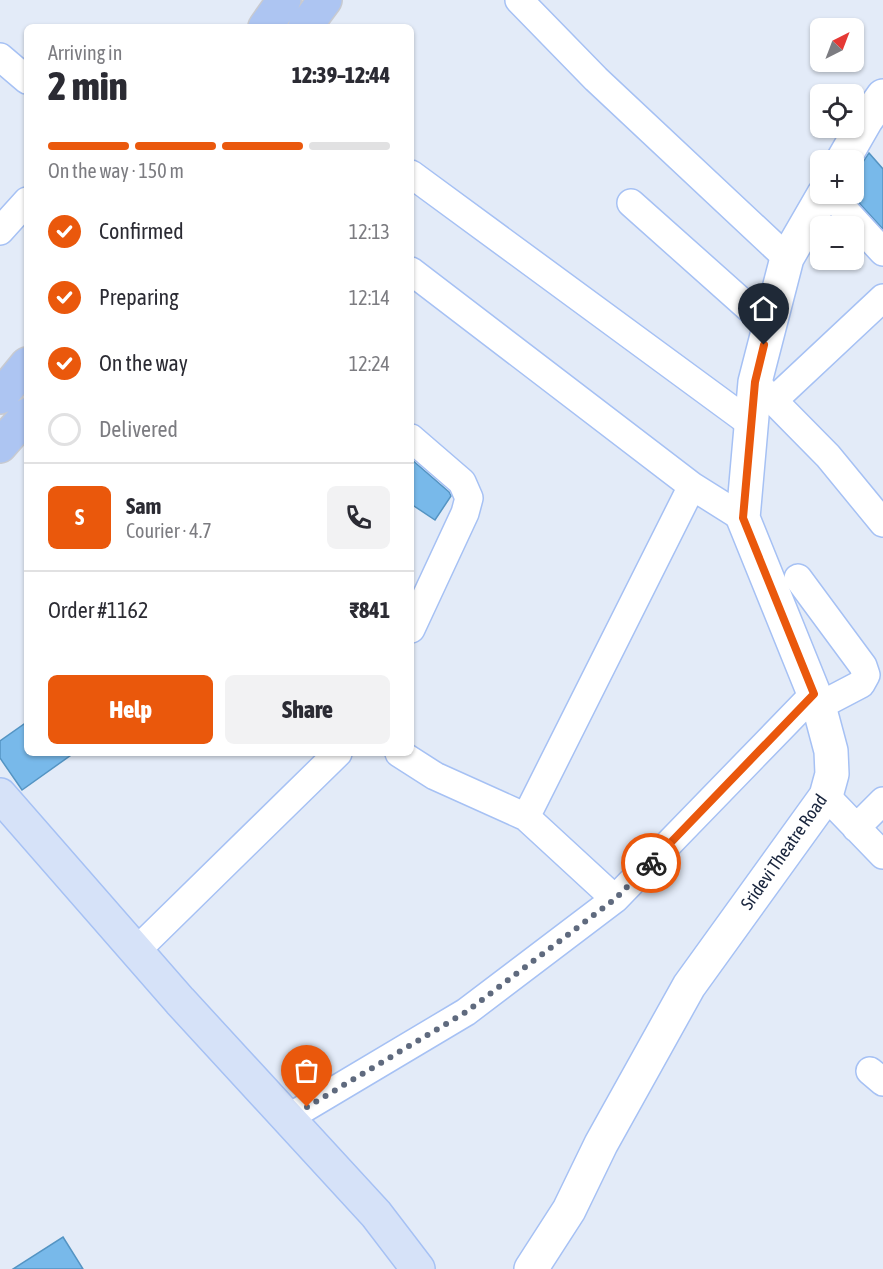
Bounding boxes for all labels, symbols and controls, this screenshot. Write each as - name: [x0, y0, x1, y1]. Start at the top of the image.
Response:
- north arrow: [810, 18, 864, 72]
- map controls: [810, 18, 864, 270]
- text: Arriving in: [48, 41, 122, 64]
- text: 12:39–12:44: [292, 62, 390, 88]
- text: 2 min: [48, 64, 128, 108]
- button: locate: [810, 84, 864, 138]
- button: +: [810, 150, 864, 204]
- text: On the way · 150 m: [48, 159, 184, 182]
- icon: check: [48, 215, 81, 248]
- button: −: [810, 216, 864, 270]
- text: Confirmed: [99, 218, 184, 244]
- text: 12:13: [349, 220, 390, 243]
- icon: check: [48, 281, 81, 314]
- pin: [738, 283, 789, 345]
- text: Preparing: [99, 284, 179, 310]
- text: 12:14: [349, 286, 390, 309]
- icon: home: [747, 292, 780, 325]
- icon: check: [48, 347, 81, 380]
- text: On the way: [99, 350, 188, 376]
- text: 12:24: [349, 352, 390, 375]
- text: Delivered: [99, 416, 178, 442]
- button: phone: [327, 486, 390, 549]
- text: Sam: [126, 493, 161, 519]
- text: S: [75, 504, 84, 530]
- text: Courier · 4.7: [126, 519, 212, 542]
- text: Order #1162: [48, 597, 148, 623]
- text: ₹841: [350, 597, 390, 623]
- button: Help: [48, 675, 213, 744]
- button: Share: [225, 675, 390, 744]
- street label: Sridevi Theatre Road: [736, 790, 831, 913]
- courier: [621, 833, 681, 893]
- icon: bike: [635, 847, 668, 880]
- pin: [281, 1045, 332, 1107]
- icon: bag: [290, 1054, 323, 1087]

